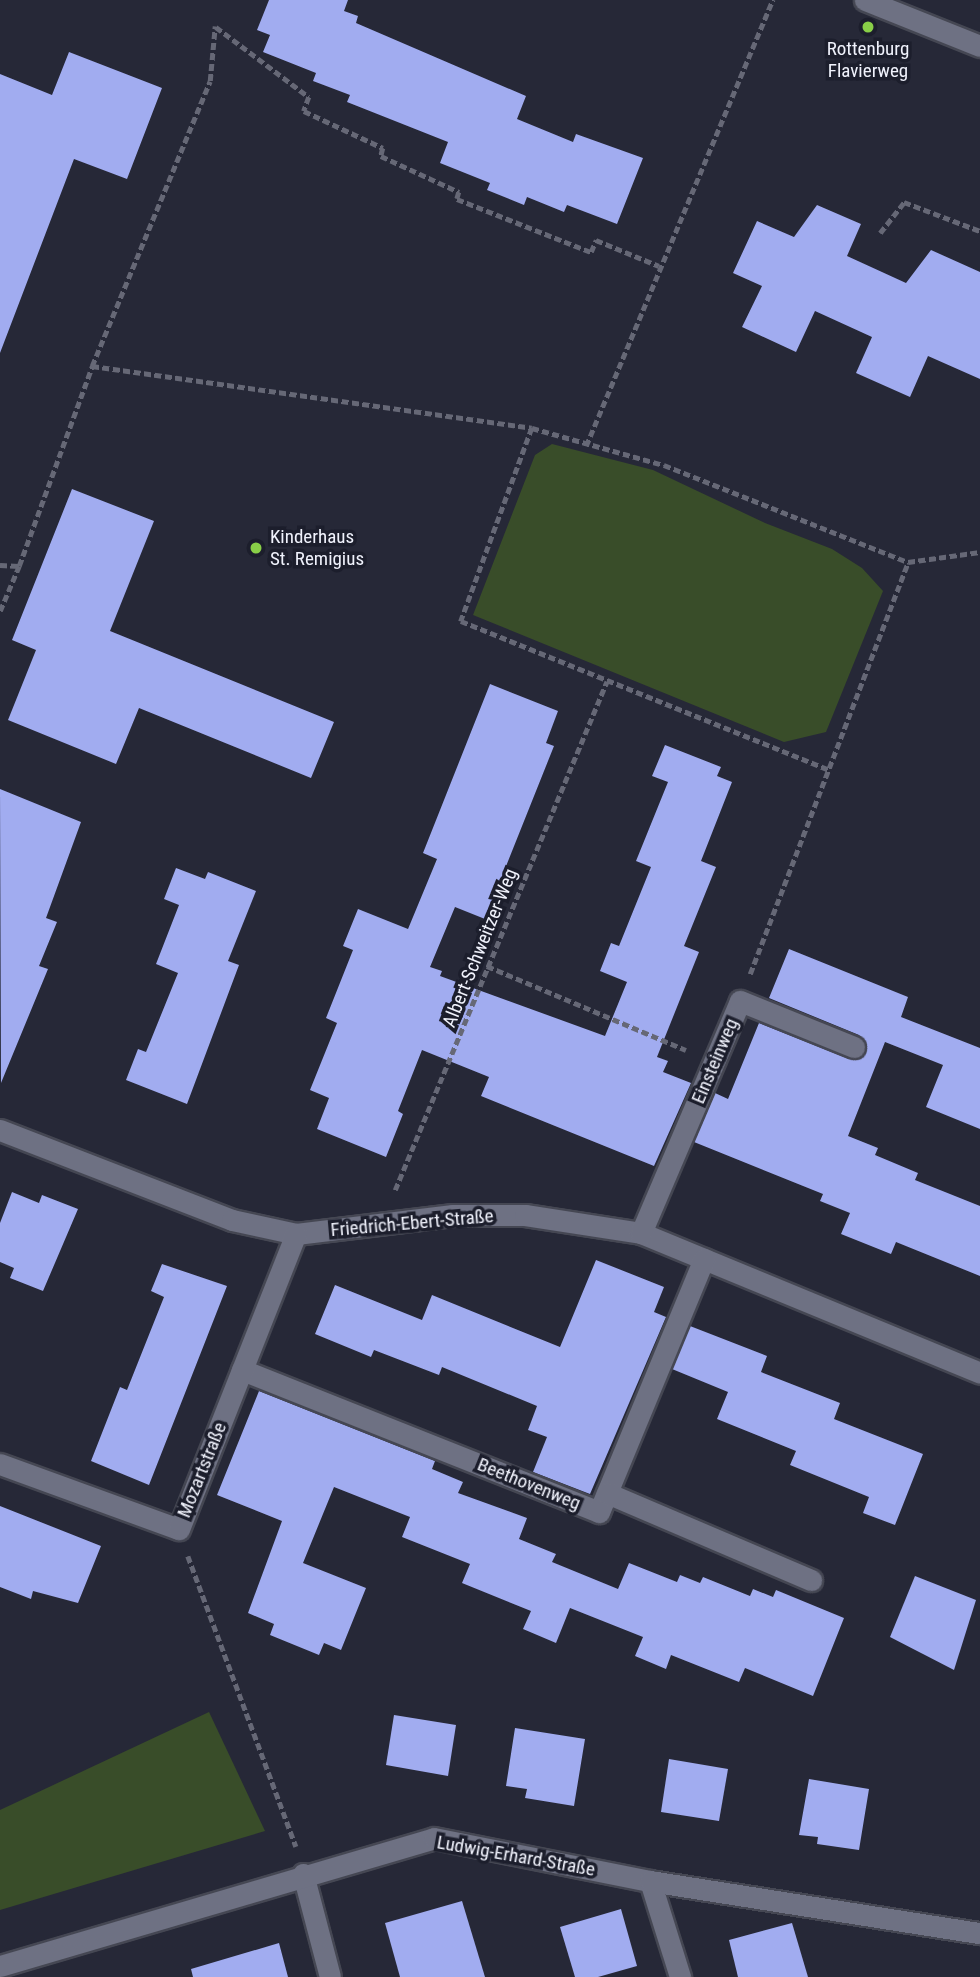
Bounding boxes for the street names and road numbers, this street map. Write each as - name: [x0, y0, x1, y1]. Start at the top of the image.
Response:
- street label: Albert-Schweitzer-Weg: [438, 865, 522, 1031]
- street label: Einsteinweg: [687, 1015, 743, 1107]
- street label: Friedrich-Ebert-Straße: [330, 1205, 494, 1241]
- street label: Mozartstraße: [173, 1419, 231, 1521]
- street label: Beethovenweg: [474, 1453, 584, 1515]
- street label: Ludwig-Erhard-Straße: [435, 1831, 597, 1881]

